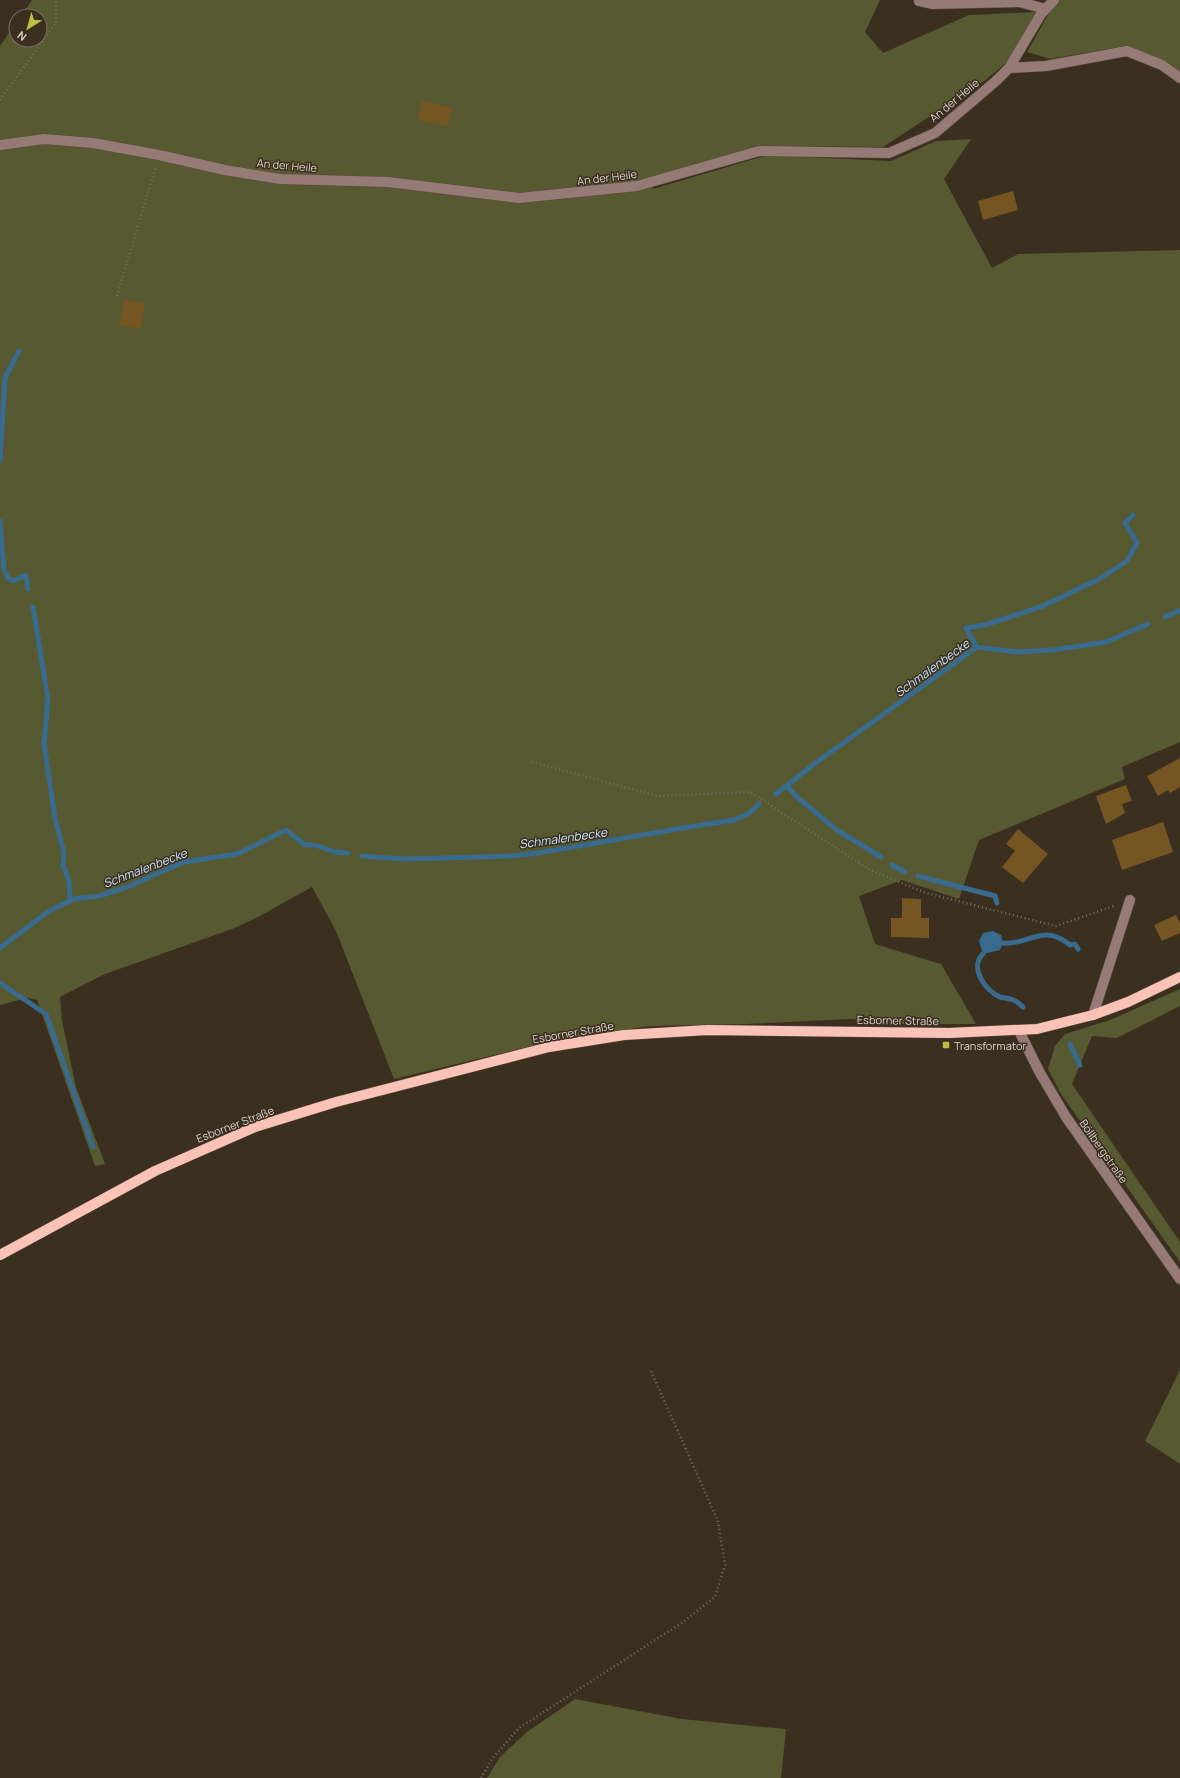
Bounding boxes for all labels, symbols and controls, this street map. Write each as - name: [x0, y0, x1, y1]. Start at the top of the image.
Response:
- north arrow: [8, 8, 48, 48]
- text: N: [14, 28, 29, 45]
- street label: An der Heile: [926, 74, 982, 125]
- street label: An der Heile: [256, 155, 318, 175]
- street label: An der Heile: [576, 166, 638, 188]
- water label: Schmalenbecke: [891, 635, 974, 701]
- water label: Schmalenbecke: [518, 823, 609, 853]
- water label: Schmalenbecke: [101, 844, 190, 892]
- street label: Esborner Straße: [857, 1012, 940, 1028]
- street label: Esborner Straße: [531, 1017, 615, 1047]
- place label: Transformator: [954, 1038, 1026, 1053]
- marker: Transformator: [941, 1040, 951, 1050]
- street label: Esborner Straße: [194, 1102, 277, 1146]
- street label: Böllbergstraße: [1076, 1116, 1132, 1186]

